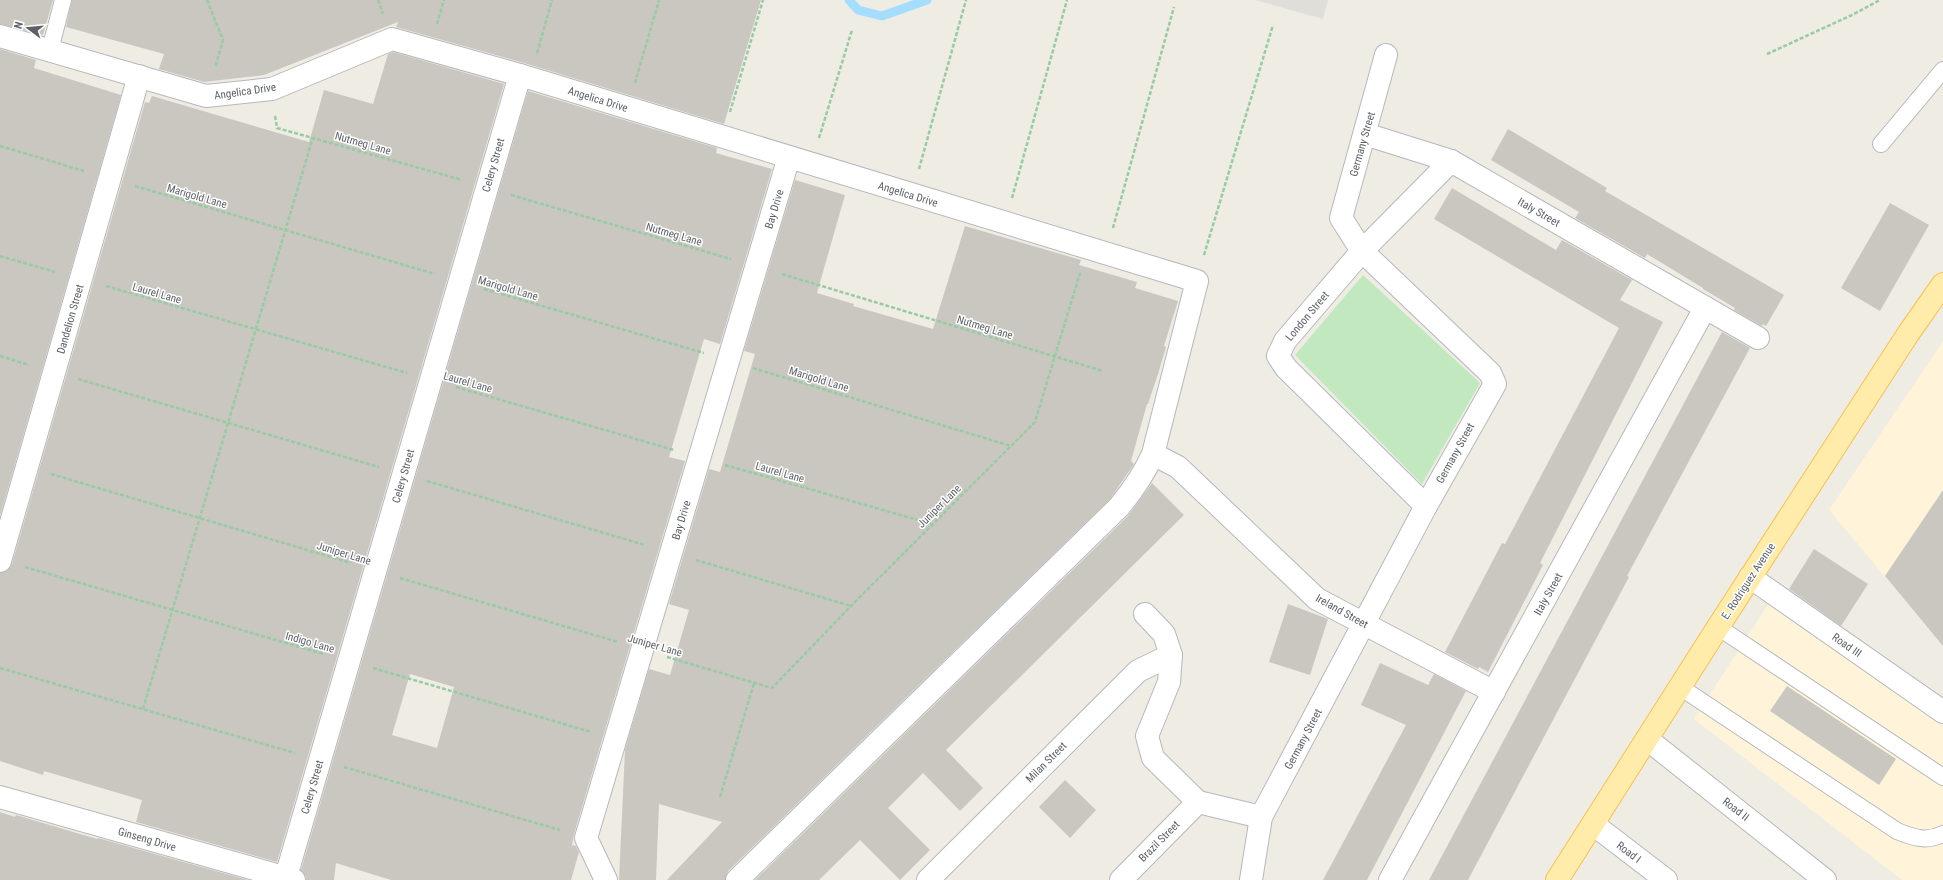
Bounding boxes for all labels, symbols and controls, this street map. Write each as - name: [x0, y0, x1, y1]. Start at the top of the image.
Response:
- north arrow: [8, 8, 48, 48]
- text: N: [12, 20, 26, 30]
- street label: Angelica Drive: [213, 81, 277, 102]
- street label: Angelica Drive: [566, 84, 629, 115]
- street label: Germany Street: [1347, 110, 1378, 178]
- street label: Nutmeg Lane: [333, 129, 392, 158]
- street label: Celery Street: [480, 137, 507, 194]
- street label: Angelica Drive: [876, 179, 939, 210]
- street label: Marigold Lane: [165, 182, 228, 211]
- street label: Bay Drive: [762, 188, 787, 230]
- street label: Italy Street: [1515, 195, 1562, 230]
- street label: Nutmeg Lane: [644, 220, 703, 249]
- street label: Marigold Lane: [476, 274, 539, 303]
- street label: Laurel Lane: [131, 280, 183, 307]
- street label: Dandelion Street: [54, 283, 87, 355]
- street label: London Street: [1283, 289, 1332, 344]
- street label: Nutmeg Lane: [955, 313, 1014, 342]
- street label: Marigold Lane: [787, 364, 850, 395]
- street label: Laurel Lane: [442, 369, 494, 396]
- street label: Germany Street: [1434, 421, 1477, 486]
- street label: Celery Street: [390, 448, 417, 505]
- street label: Laurel Lane: [754, 459, 806, 486]
- street label: Juniper Lane: [915, 482, 964, 531]
- street label: Bay Drive: [669, 499, 694, 541]
- street label: Juniper Lane: [315, 539, 373, 568]
- street label: E. Rodriguez Avenue: [1719, 541, 1778, 622]
- street label: Italy Street: [1531, 571, 1565, 618]
- street label: Ireland Street: [1313, 592, 1370, 631]
- street label: Indigo Lane: [284, 629, 336, 656]
- street label: Road III: [1830, 631, 1864, 660]
- street label: Juniper Lane: [626, 632, 684, 659]
- street label: Germany Street: [1282, 707, 1325, 772]
- street label: Milan Street: [1023, 739, 1069, 785]
- street label: Celery Street: [299, 759, 326, 816]
- street label: Road II: [1720, 795, 1752, 824]
- street label: Brazil Street: [1136, 818, 1183, 865]
- street label: Ginseng Drive: [116, 825, 177, 854]
- street label: Road I: [1614, 839, 1644, 866]

